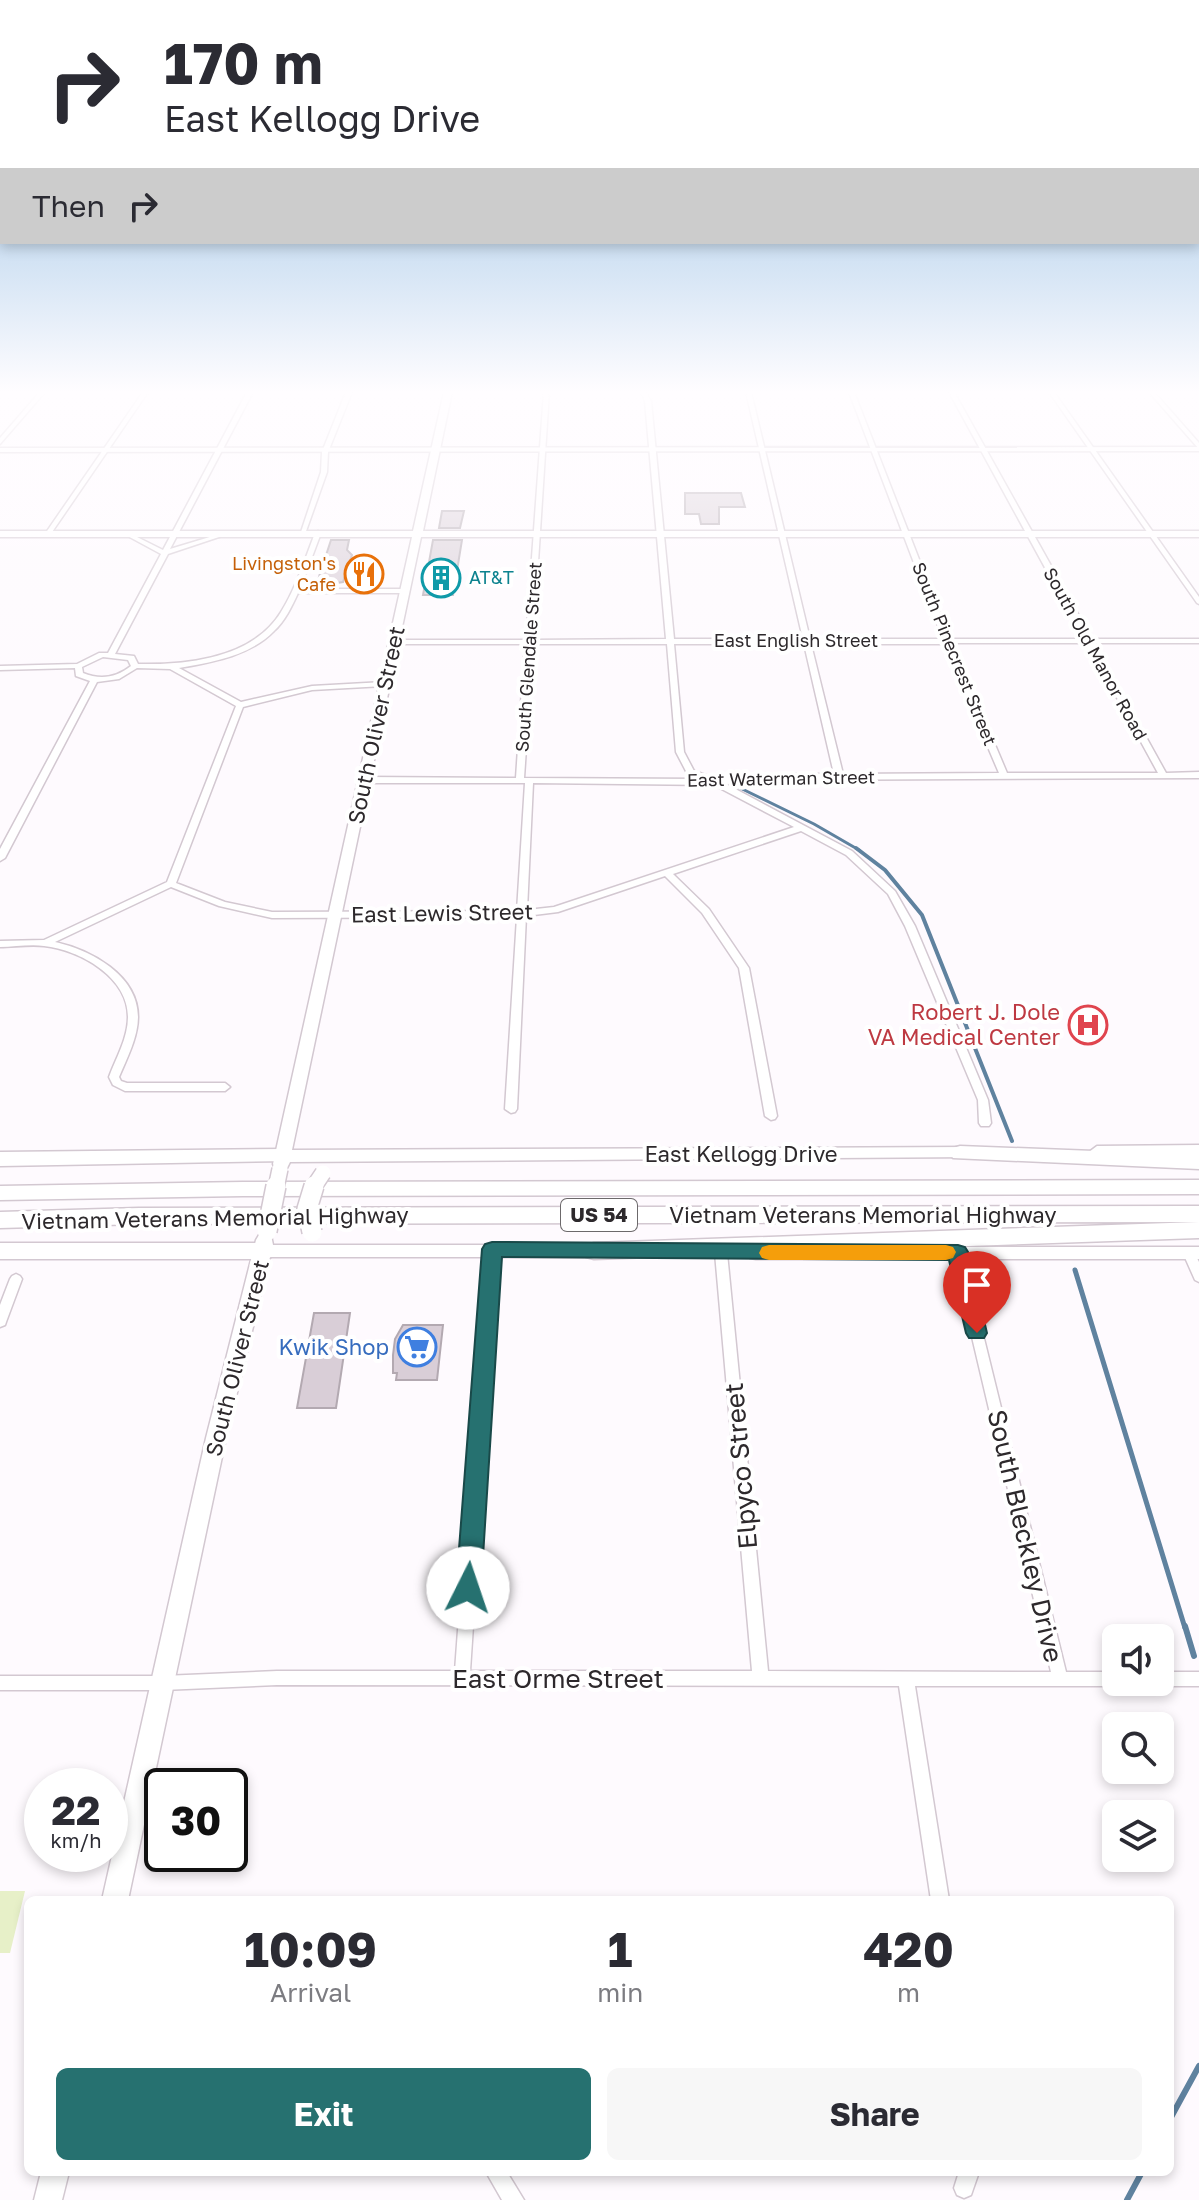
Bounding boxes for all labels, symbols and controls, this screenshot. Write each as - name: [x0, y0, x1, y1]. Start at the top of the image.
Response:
- text: 170 m: [164, 29, 323, 96]
- icon: right: [32, 32, 136, 136]
- text: East Kellogg Drive: [164, 97, 480, 140]
- icon: right: [121, 184, 165, 228]
- text: Then: [32, 188, 105, 224]
- place label: Livingston's Cafe: [232, 552, 336, 595]
- restaurant icon: Livingston's Cafe: [343, 553, 385, 595]
- building icon: AT&T: [420, 557, 462, 599]
- street label: South Pinecrest Street: [908, 559, 1002, 748]
- street label: South Glendale Street: [510, 561, 546, 753]
- street label: South Old Manor Road: [1039, 564, 1152, 744]
- place label: AT&T: [469, 566, 514, 588]
- street label: South Oliver Street: [341, 624, 410, 826]
- street label: East English Street: [714, 629, 878, 651]
- street label: East Waterman Street: [687, 765, 875, 791]
- street label: East Lewis Street: [351, 897, 533, 928]
- place label: Robert J. Dole VA Medical Center: [868, 998, 1060, 1050]
- hospital icon: Robert J. Dole VA Medical Center: [1067, 1004, 1109, 1046]
- street label: East Kellogg Drive: [644, 1140, 838, 1167]
- road number: US 54: [561, 1199, 637, 1231]
- street label: Vietnam Veterans Memorial Highway: [21, 1201, 409, 1234]
- street label: Vietnam Veterans Memorial Highway: [669, 1201, 1057, 1228]
- pin: [943, 1251, 1011, 1333]
- street label: South Oliver Street: [199, 1257, 274, 1459]
- icon: arrive: [955, 1263, 999, 1307]
- supermarket icon: Kwik Shop: [396, 1326, 438, 1368]
- place label: Kwik Shop: [278, 1333, 389, 1360]
- street label: Elpyco Street: [718, 1382, 763, 1551]
- street label: South Bleckley Drive: [981, 1407, 1070, 1665]
- position arrow: [426, 1546, 510, 1630]
- map controls: [1102, 1624, 1174, 1872]
- button: sound: [1102, 1624, 1174, 1696]
- street label: East Orme Street: [452, 1663, 664, 1694]
- button: search: [1102, 1712, 1174, 1784]
- speed limit sign: 30: [144, 1768, 248, 1872]
- text: 22: [52, 1786, 100, 1834]
- button: layers: [1102, 1800, 1174, 1872]
- text: km/h: [51, 1828, 101, 1852]
- text: 10:09: [244, 1920, 377, 1978]
- text: 1: [608, 1920, 633, 1978]
- text: 420: [863, 1920, 954, 1978]
- text: Arrival: [270, 1977, 351, 2008]
- text: min: [597, 1977, 643, 2008]
- text: m: [897, 1977, 920, 2008]
- button: Exit: [56, 2068, 591, 2160]
- button: Share: [607, 2068, 1142, 2160]

